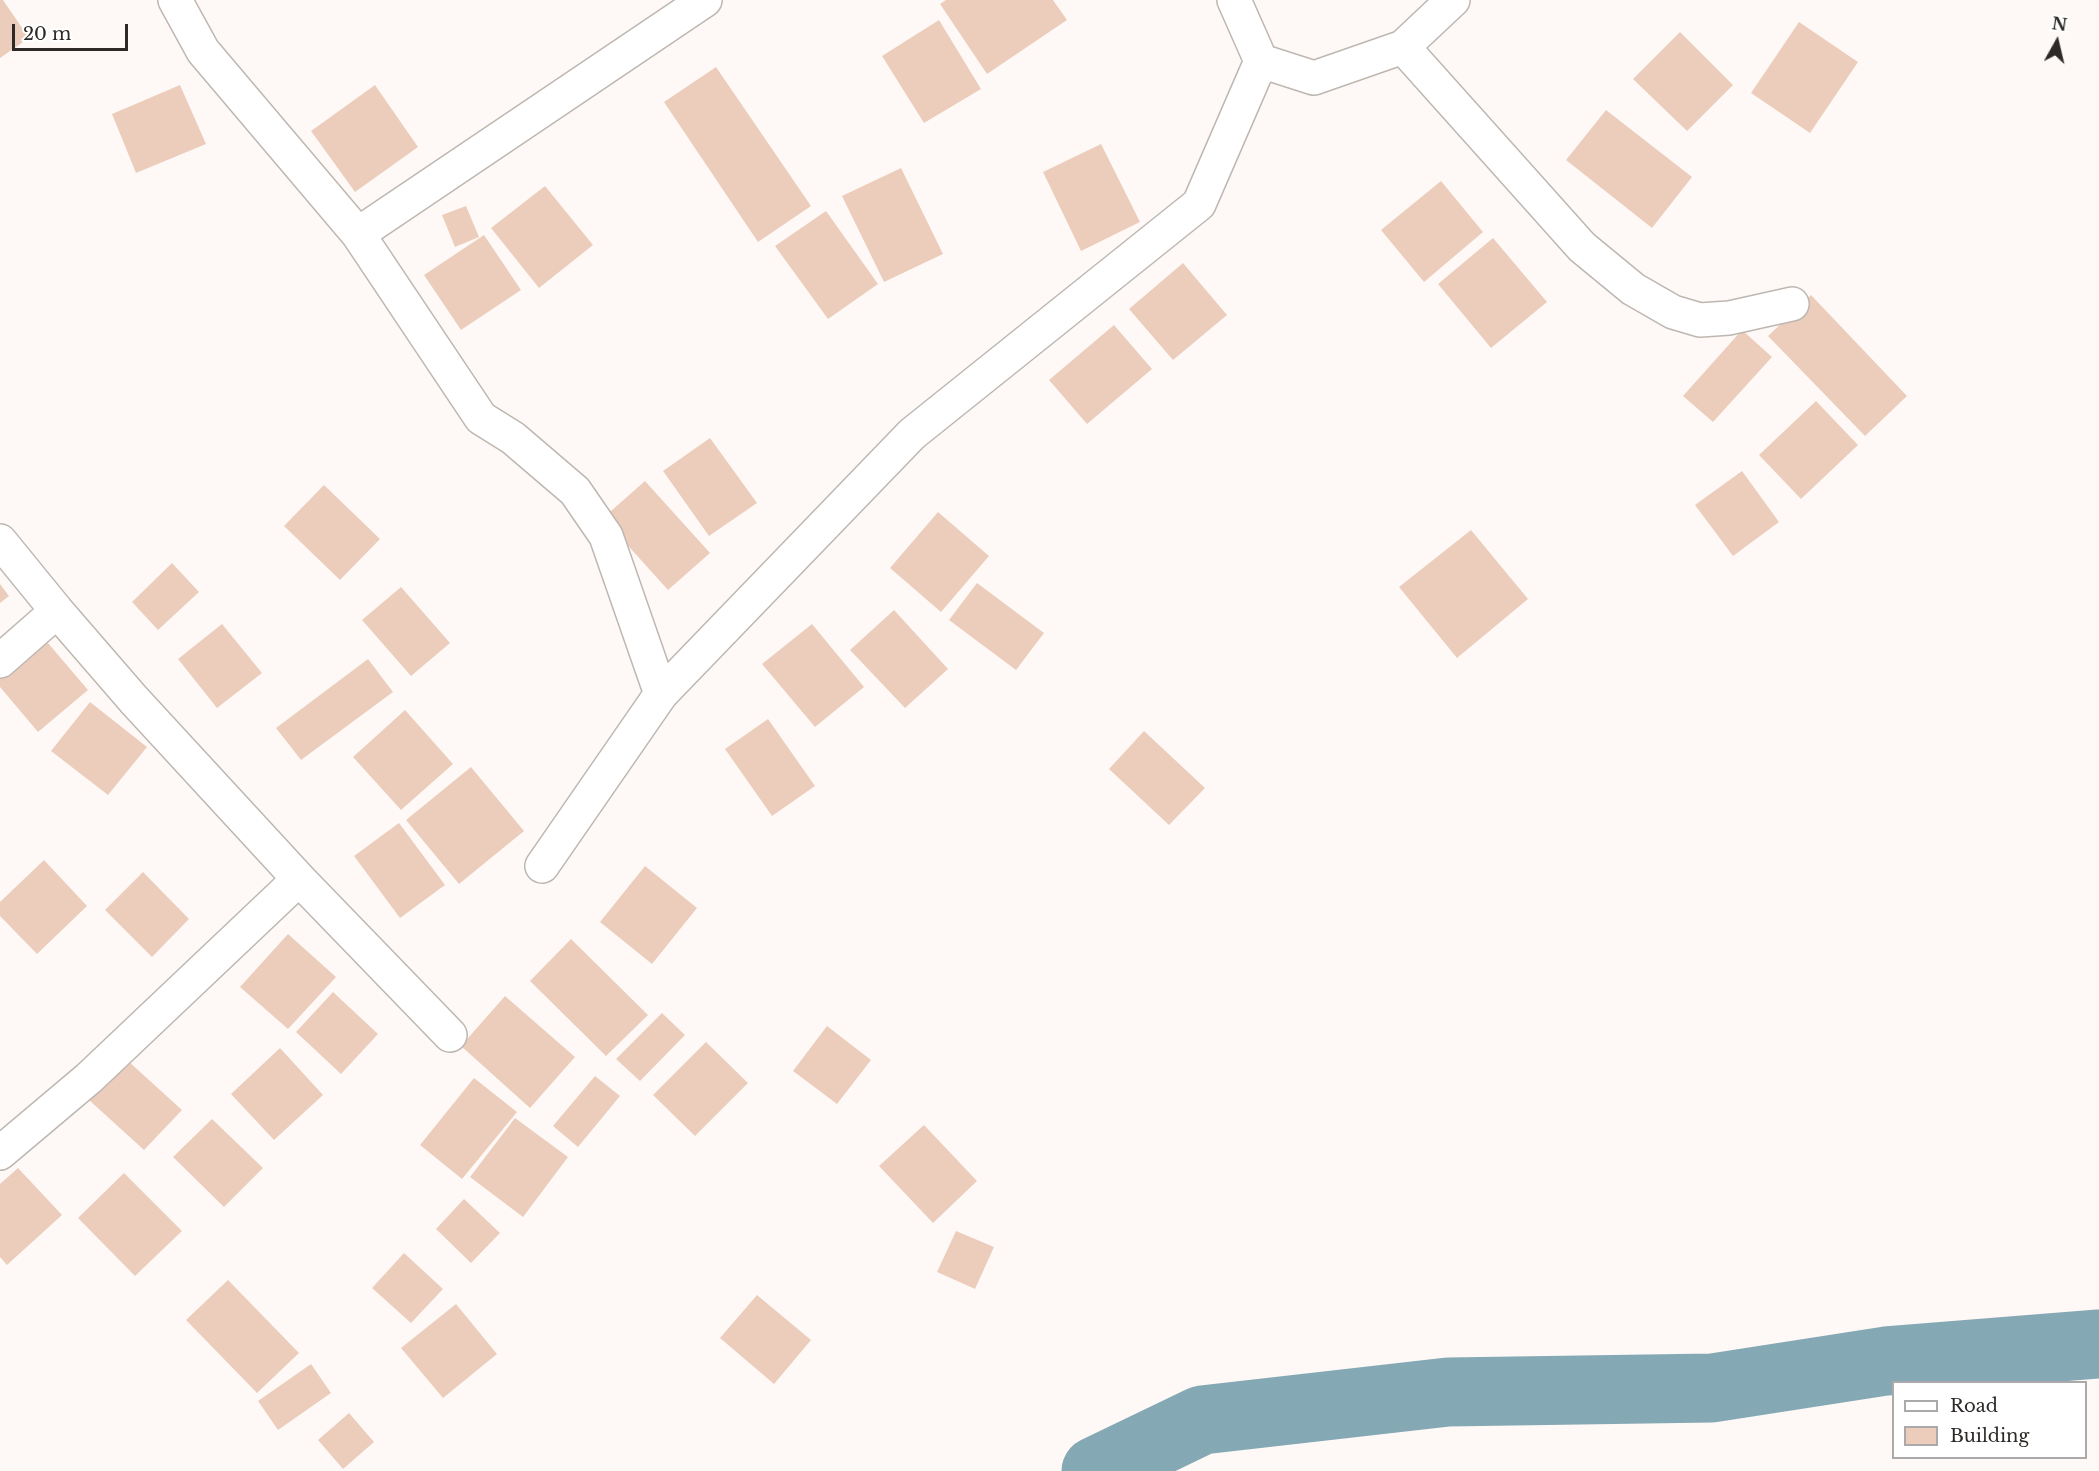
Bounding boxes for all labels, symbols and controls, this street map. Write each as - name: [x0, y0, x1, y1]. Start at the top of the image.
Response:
- scale bar: [15, 12, 130, 50]
- north arrow: [2027, 12, 2087, 72]
- text: N: [2051, 13, 2068, 35]
- text: 20 m: [23, 23, 71, 45]
- legend: [1892, 1381, 2087, 1459]
- text: Road: [1950, 1395, 1998, 1417]
- text: Building: [1950, 1425, 2029, 1447]

